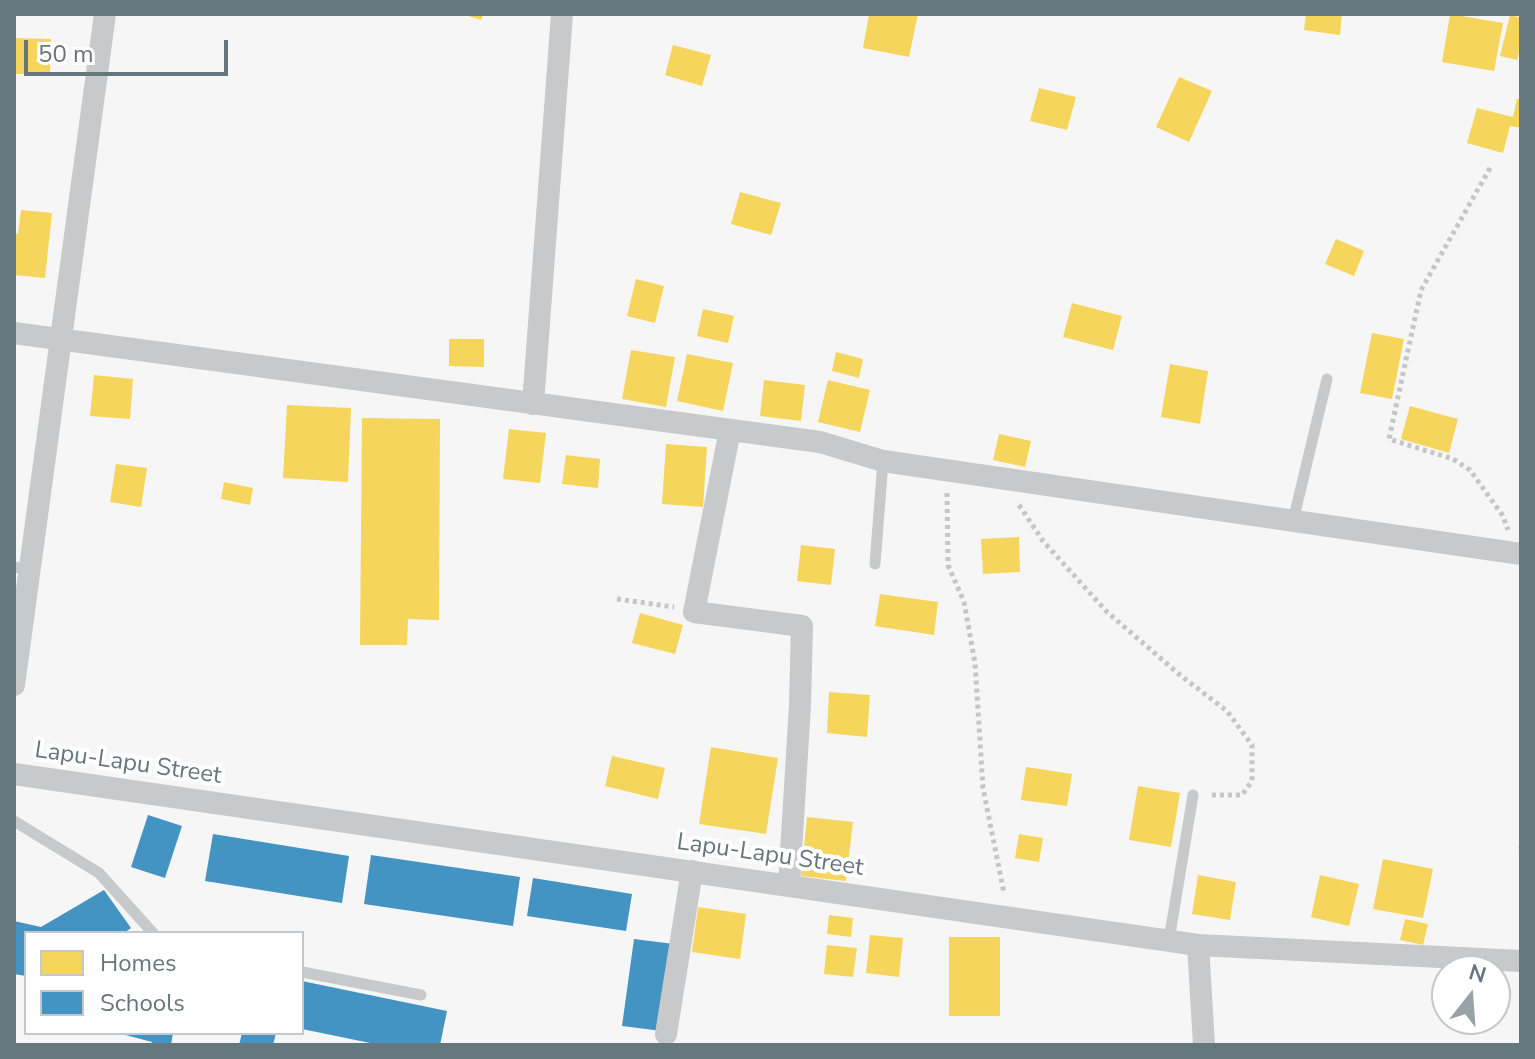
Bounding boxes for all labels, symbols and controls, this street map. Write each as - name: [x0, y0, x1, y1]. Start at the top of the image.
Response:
- scale bar: [28, 24, 232, 74]
- text: 50 m: [38, 38, 94, 70]
- street label: Lapu-Lapu Street: [33, 737, 223, 791]
- street label: Lapu-Lapu Street: [675, 829, 865, 883]
- legend: [24, 931, 304, 1035]
- text: Homes: [100, 947, 176, 979]
- north arrow: [1431, 955, 1511, 1035]
- text: N: [1465, 957, 1490, 991]
- text: Schools: [100, 987, 185, 1019]

